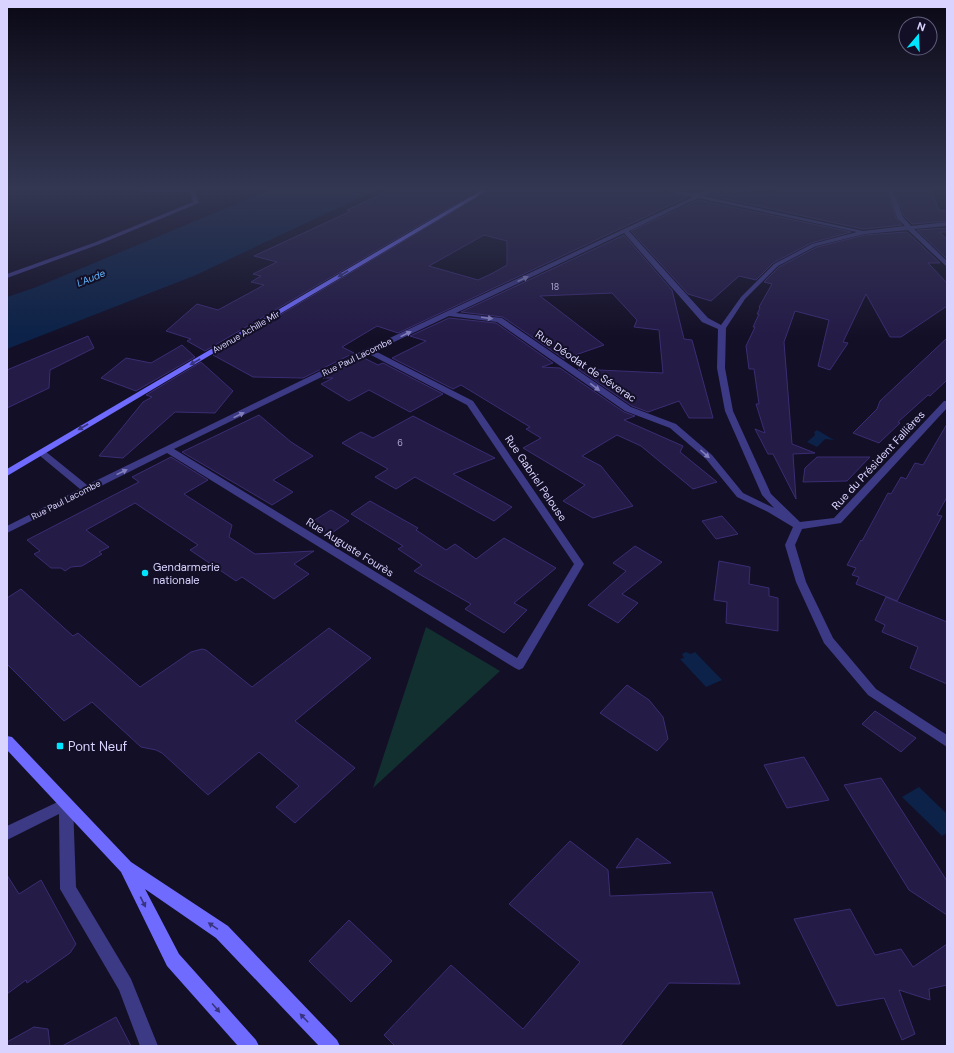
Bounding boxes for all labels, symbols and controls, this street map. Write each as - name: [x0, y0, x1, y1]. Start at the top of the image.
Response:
- north arrow: [898, 16, 938, 56]
- text: N: [915, 19, 927, 34]
- water label: L'Aude: [75, 266, 107, 290]
- one-way arrow: [337, 271, 349, 278]
- one-way arrow: [518, 276, 529, 282]
- house number: 18: [551, 281, 559, 293]
- street label: Avenue Achille Mir: [210, 308, 282, 356]
- one-way arrow: [481, 315, 493, 321]
- street label: Rue Déodat de Séverac: [533, 327, 639, 405]
- one-way arrow: [400, 331, 411, 337]
- street label: Rue Paul Lacombe: [320, 335, 394, 379]
- one-way arrow: [189, 358, 201, 365]
- one-way arrow: [590, 383, 601, 391]
- street label: Rue du Président Fallières: [828, 408, 928, 512]
- one-way arrow: [233, 412, 244, 418]
- one-way arrow: [77, 424, 89, 431]
- street label: Rue Gabriel Pelouse: [502, 432, 570, 524]
- house number: 6: [397, 437, 403, 449]
- one-way arrow: [700, 449, 711, 458]
- one-way arrow: [116, 469, 127, 475]
- street label: Rue Paul Lacombe: [29, 477, 103, 523]
- street label: Rue Auguste Fourès: [304, 514, 396, 580]
- place label: Gendarmerie nationale: [153, 560, 220, 587]
- marker: Gendarmerie nationale: [140, 568, 150, 578]
- place label: Pont Neuf: [68, 738, 128, 755]
- marker: Pont Neuf: [55, 741, 65, 751]
- one-way arrow: [140, 896, 147, 908]
- one-way arrow: [208, 922, 218, 930]
- one-way arrow: [212, 1003, 221, 1014]
- one-way arrow: [299, 1013, 309, 1023]

